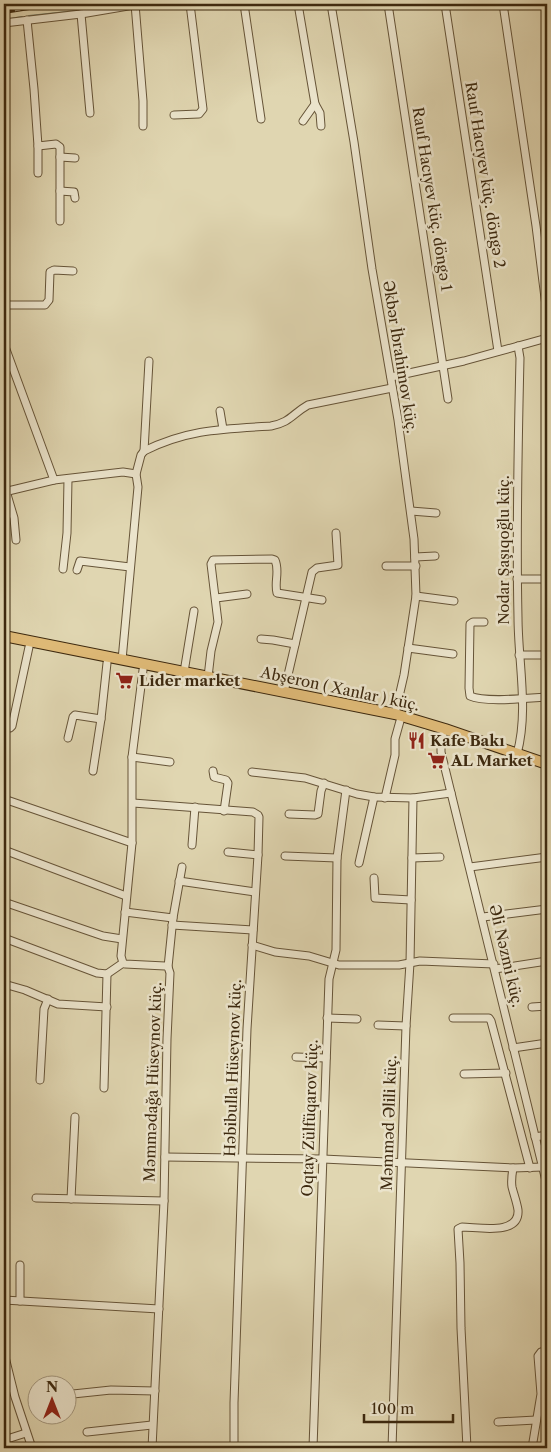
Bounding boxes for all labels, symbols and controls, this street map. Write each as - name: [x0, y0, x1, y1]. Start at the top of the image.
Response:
- street label: Rauf Hacıyev küç. döngə 2: [461, 80, 510, 269]
- street label: Rauf Hacıyev küç. döngə 1: [409, 106, 457, 293]
- street label: Əkbər İbrahimov küç.: [379, 279, 422, 435]
- street label: Nodar Şaşıqoğlu küç.: [494, 475, 513, 625]
- street label: Abşeron ( Xanlar ) küç.: [258, 662, 421, 715]
- supermarket icon: Lider market: [115, 671, 135, 691]
- place label: Lider market: [139, 671, 240, 690]
- restaurant icon: Kafe Bakı: [406, 731, 426, 751]
- place label: Kafe Bakı: [430, 731, 505, 750]
- supermarket icon: AL Market: [427, 751, 447, 771]
- place label: AL Market: [450, 751, 533, 770]
- street label: Əli Nəzmi küç.: [485, 903, 528, 1009]
- street label: Həbibulla Hüseynov küç.: [220, 979, 245, 1157]
- street label: Məmmədağa Hüseynov küç.: [140, 982, 165, 1182]
- street label: Oqtay Zülfüqarov küç.: [297, 1039, 322, 1197]
- street label: Məmməd Əlili küç.: [377, 1055, 400, 1191]
- north arrow: [28, 1374, 78, 1424]
- text: N: [46, 1378, 58, 1396]
- scale bar: [364, 1392, 452, 1424]
- text: 100 m: [371, 1399, 414, 1418]

